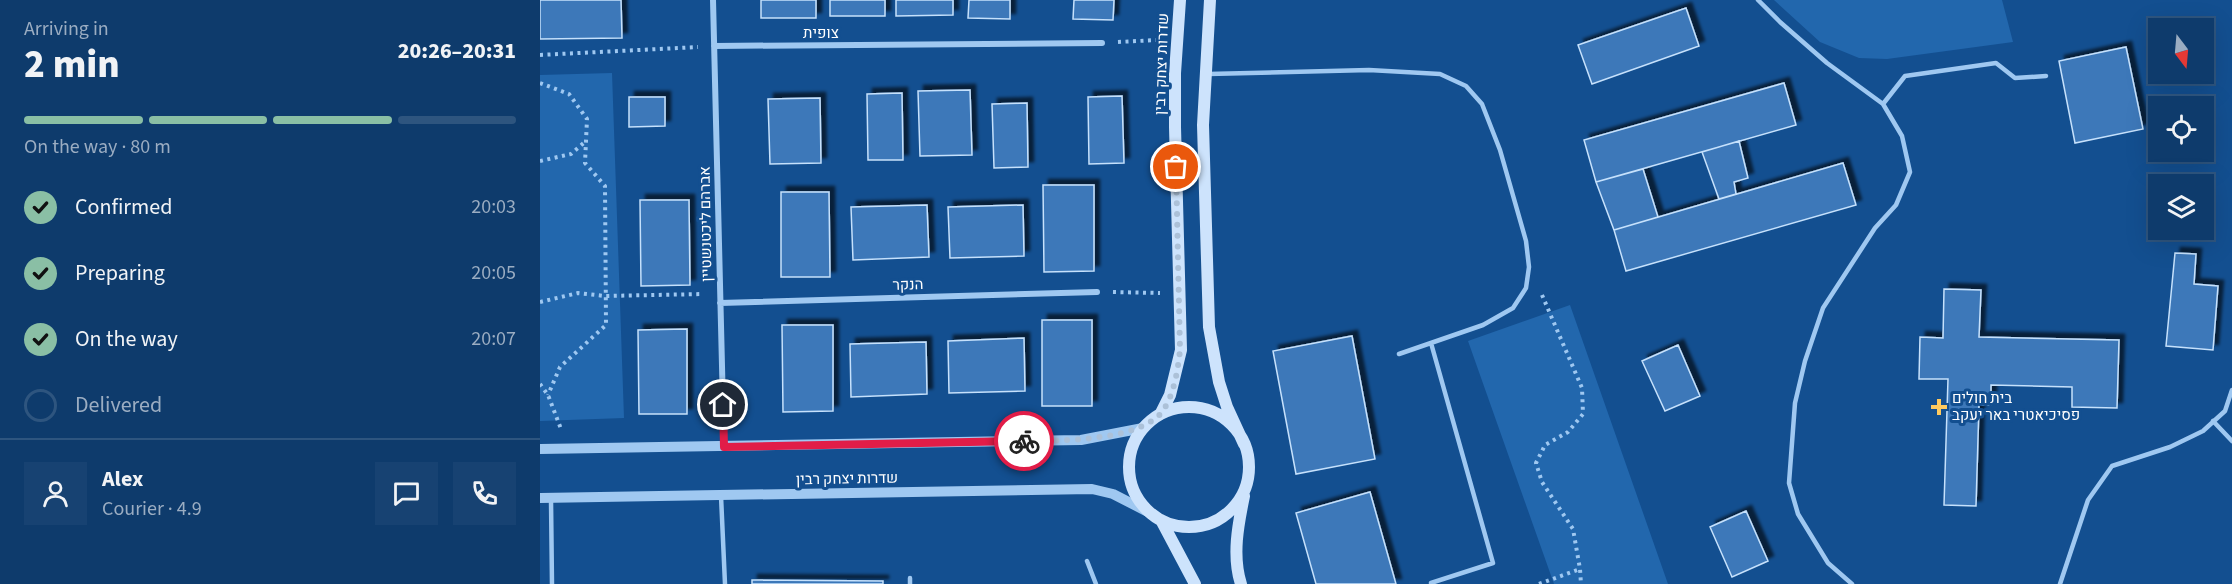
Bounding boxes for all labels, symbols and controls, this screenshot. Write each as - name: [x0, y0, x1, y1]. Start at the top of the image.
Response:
- street label: שדרות יצחק רבין: [1150, 13, 1174, 115]
- text: Arriving in: [24, 15, 109, 43]
- north arrow: [2148, 18, 2214, 84]
- map controls: [2148, 18, 2214, 240]
- street label: צופית: [803, 23, 839, 44]
- text: 20:26–20:31: [398, 35, 516, 67]
- text: 2 min: [24, 37, 120, 93]
- button: locate: [2148, 96, 2214, 162]
- text: On the way · 80 m: [24, 133, 171, 161]
- pin: [1150, 141, 1201, 192]
- icon: bag: [1159, 150, 1192, 183]
- street label: אברהם ליכטנשטיין: [694, 166, 718, 282]
- button: layers: [2148, 174, 2214, 240]
- icon: check: [24, 191, 57, 224]
- text: Confirmed: [75, 191, 172, 223]
- text: 20:03: [471, 193, 516, 221]
- icon: check: [24, 257, 57, 290]
- text: Preparing: [75, 257, 165, 289]
- text: 20:05: [471, 259, 516, 287]
- street label: הנקר: [892, 274, 924, 296]
- icon: check: [24, 323, 57, 356]
- text: On the way: [75, 323, 178, 355]
- text: 20:07: [471, 325, 516, 353]
- pin: [697, 379, 748, 430]
- icon: home: [706, 388, 739, 421]
- place label: בית חולים פסיכיאטרי באר יעקב: [1952, 388, 2080, 426]
- text: Delivered: [75, 389, 162, 421]
- marker: בית חולים פסיכיאטרי באר יעקב: [1930, 398, 1948, 416]
- courier: [994, 411, 1054, 471]
- icon: bike: [1008, 425, 1041, 458]
- button: person: [24, 462, 87, 525]
- button: chat: [375, 462, 438, 525]
- button: phone: [453, 462, 516, 525]
- text: Alex: [102, 463, 143, 495]
- street label: שדרות יצחק רבין: [796, 468, 898, 490]
- text: Courier · 4.9: [102, 495, 202, 523]

